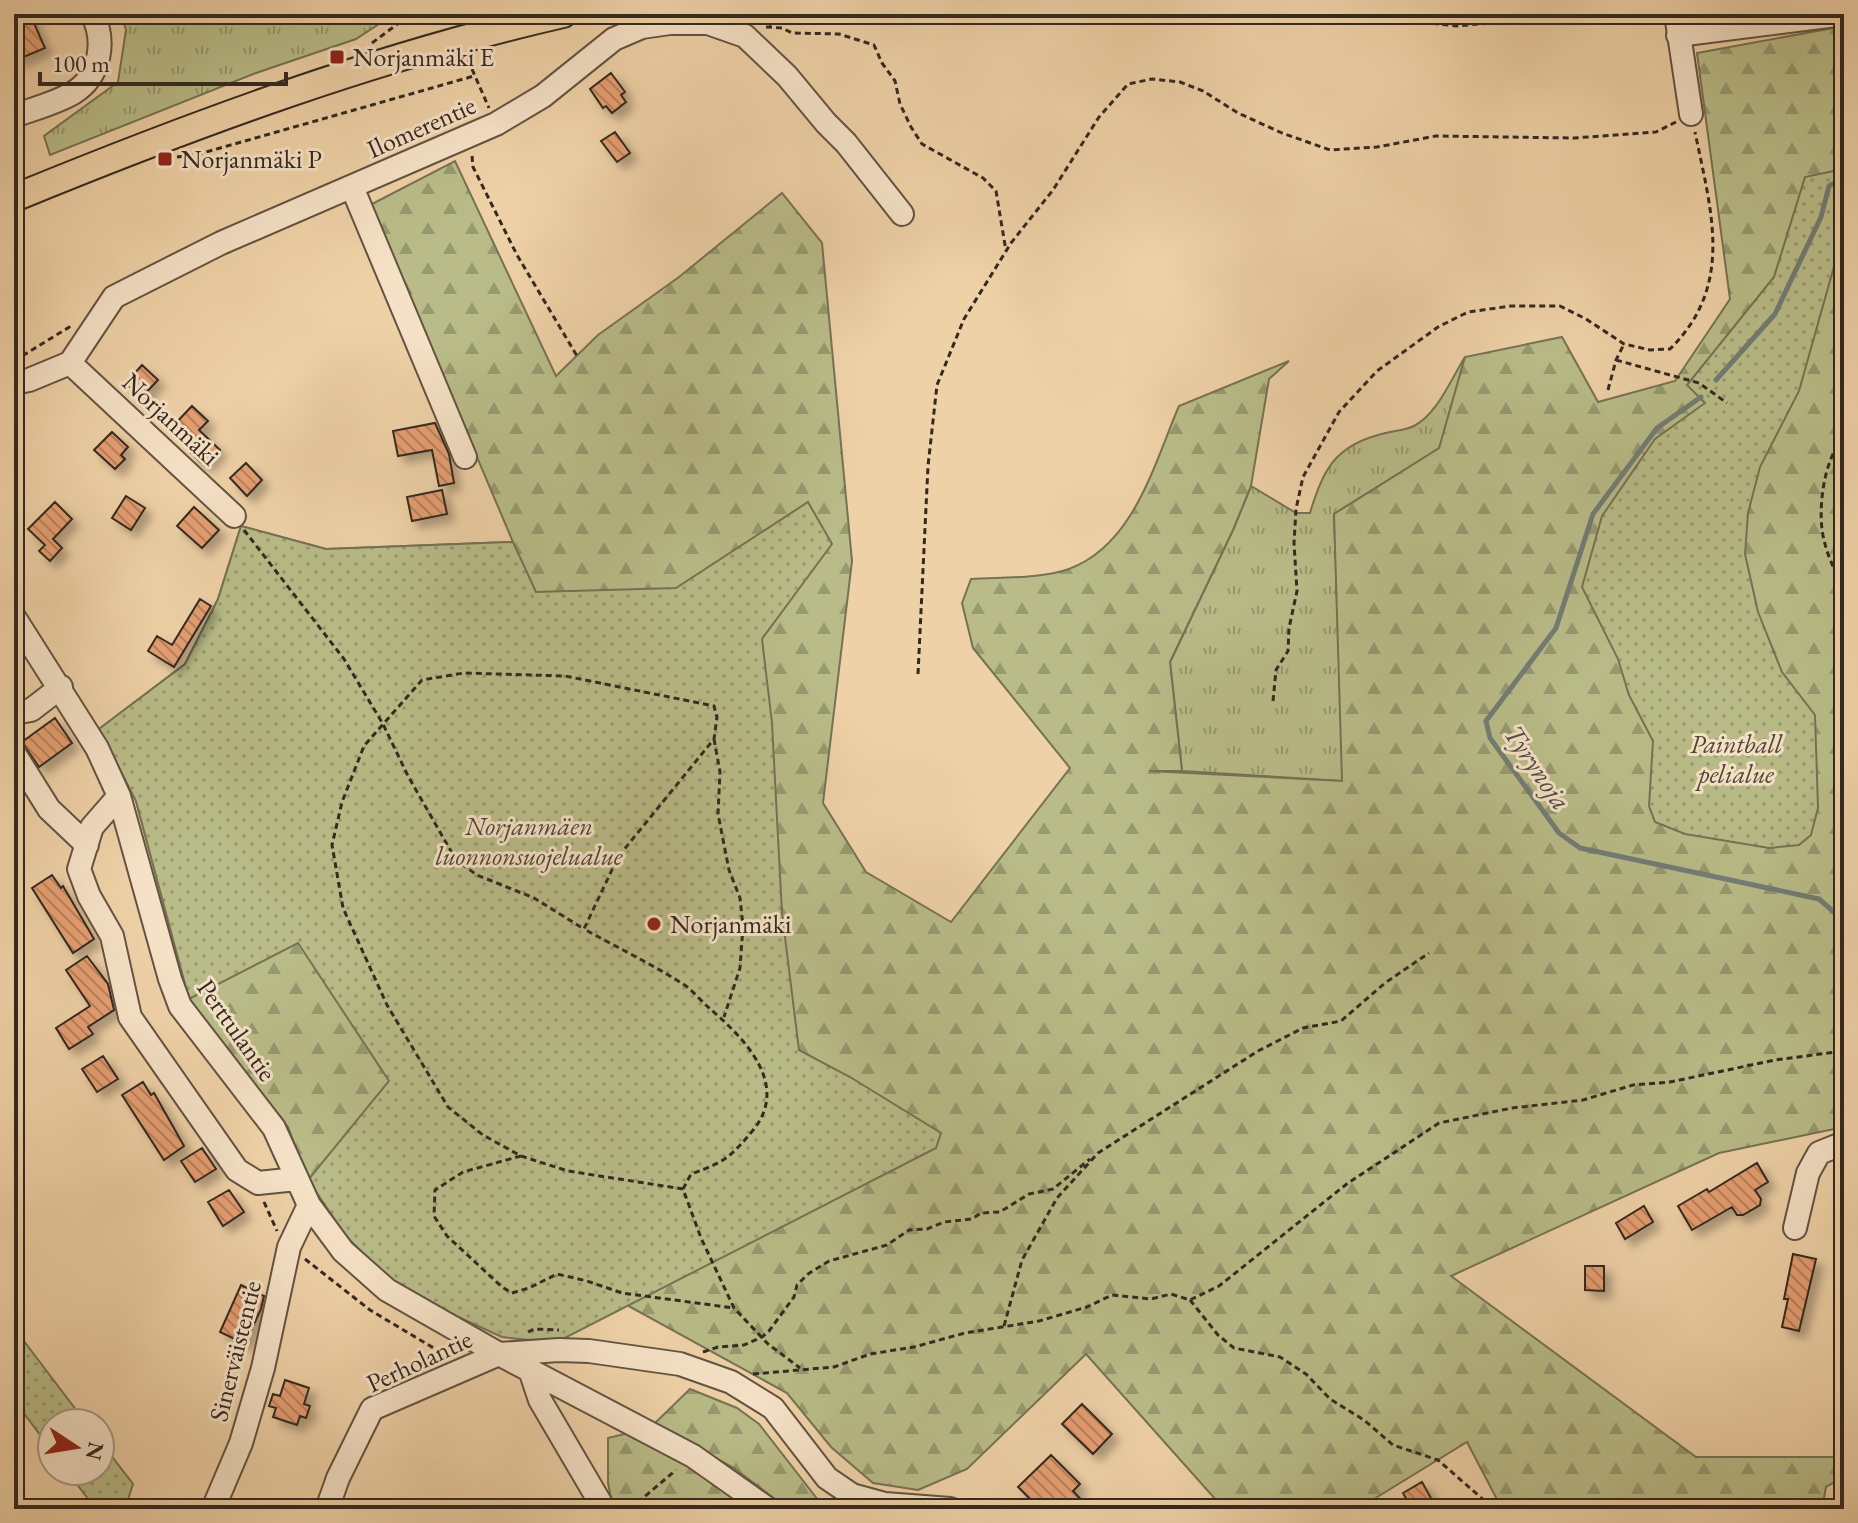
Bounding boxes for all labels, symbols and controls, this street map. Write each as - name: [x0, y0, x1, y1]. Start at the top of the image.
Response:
- scale bar: [40, 36, 286, 86]
- place label: Norjanmäki E: [353, 40, 494, 74]
- text: 100 m: [52, 48, 110, 79]
- marker: Norjanmäki E: [328, 48, 346, 66]
- street label: Ilomerentie: [361, 88, 481, 166]
- place label: Norjanmäki P: [181, 142, 322, 176]
- marker: Norjanmäki P: [156, 150, 174, 168]
- street label: Norjanmäki: [115, 365, 227, 473]
- water label: Tyrynoja: [1496, 717, 1580, 817]
- park label: Paintball pelialue: [1690, 727, 1783, 791]
- park label: Norjanmäen luonnonsuojelualue: [435, 809, 624, 873]
- place label: Norjanmäki: [670, 907, 791, 941]
- marker: Norjanmäki: [645, 915, 663, 933]
- street label: Perttulantie: [190, 972, 284, 1088]
- street label: Sinerväistentie: [201, 1277, 269, 1425]
- street label: Perholantie: [361, 1322, 477, 1400]
- north arrow: [36, 1407, 116, 1487]
- text: N: [79, 1439, 111, 1463]

